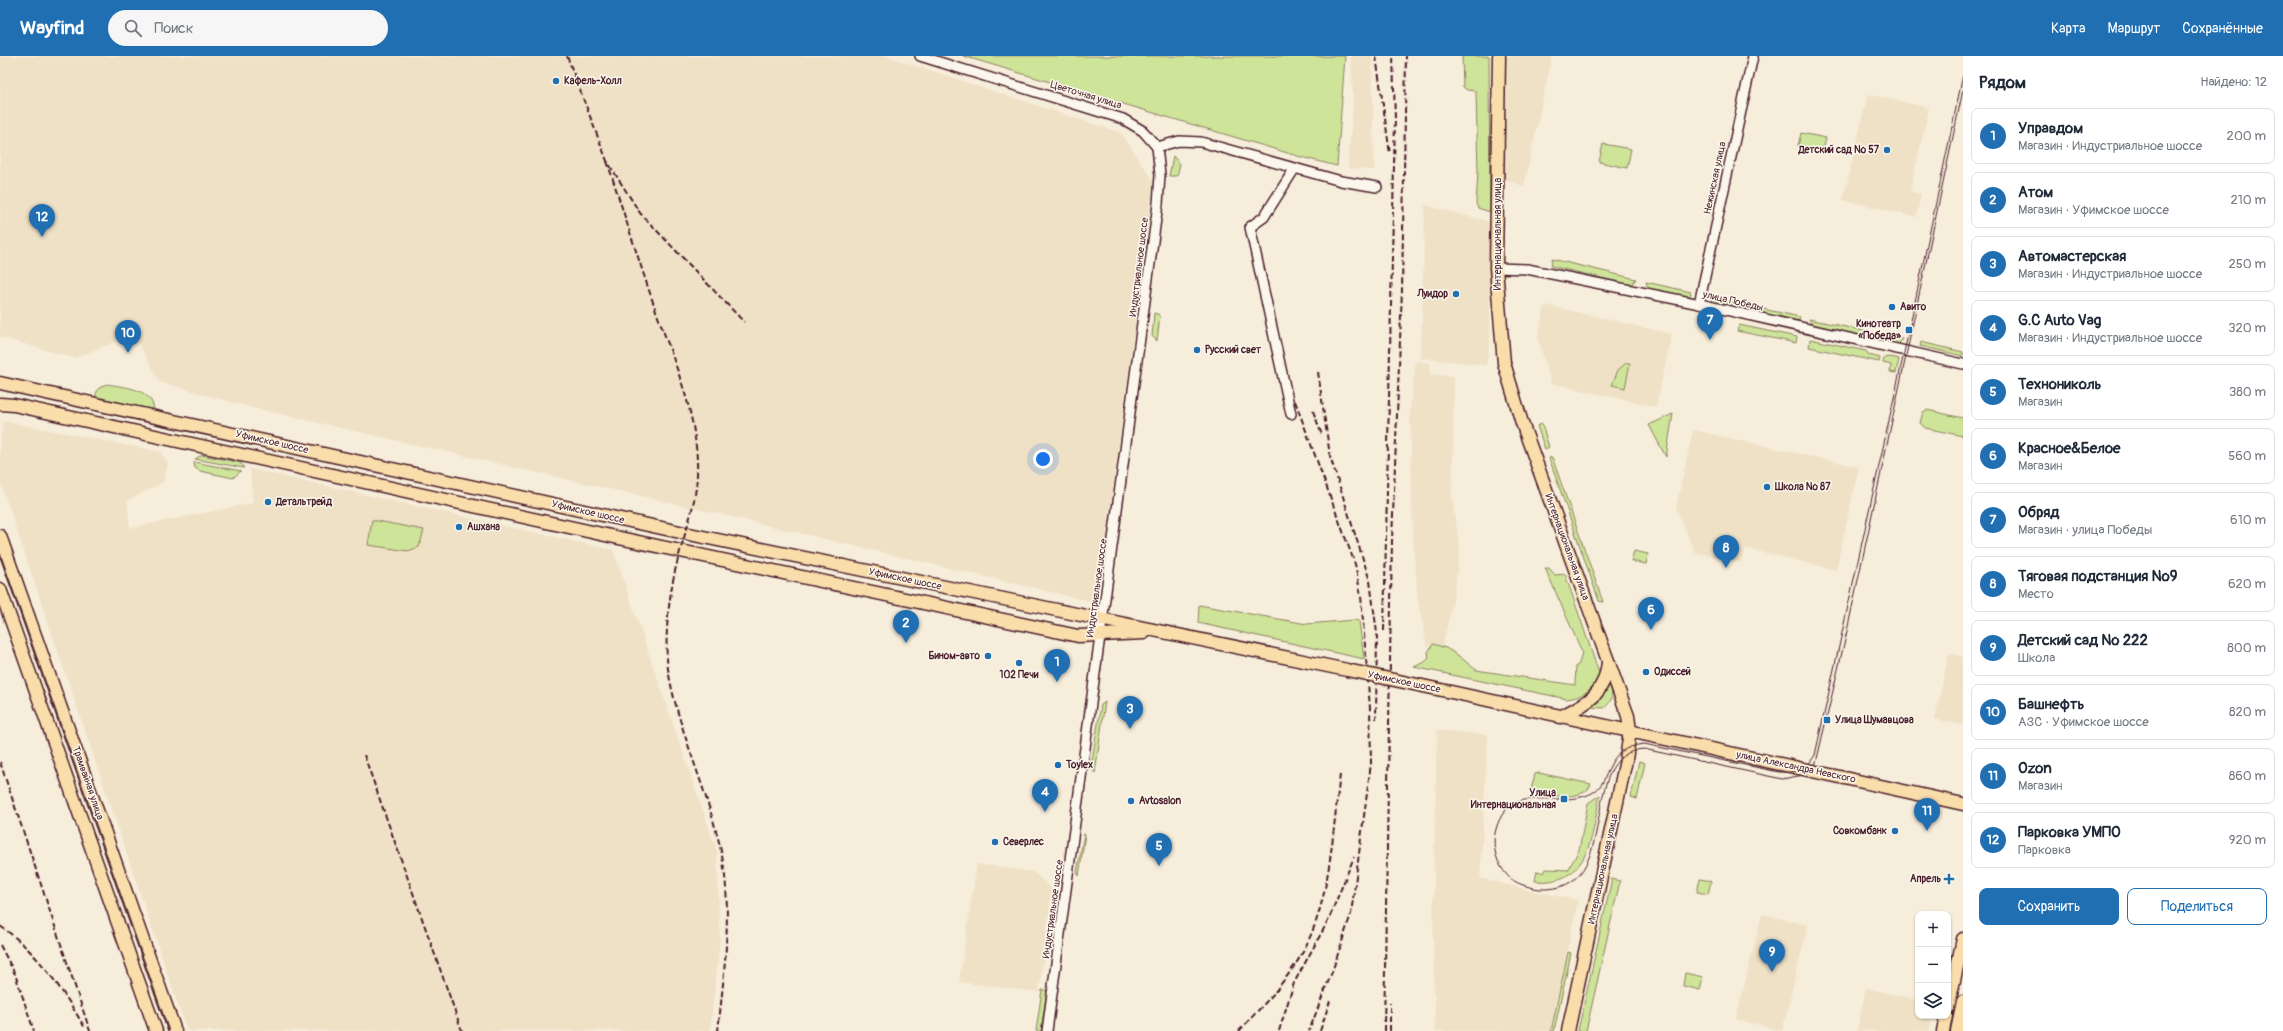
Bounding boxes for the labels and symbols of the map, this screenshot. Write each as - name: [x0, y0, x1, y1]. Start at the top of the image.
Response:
- place label: Кафель-Холл: [564, 75, 622, 87]
- marker: Кафель-Холл: [551, 76, 561, 86]
- street label: Цветочная улица: [1049, 78, 1123, 112]
- street label: Нежинская улица: [1701, 140, 1729, 215]
- place label: Детский сад № 57: [1797, 144, 1880, 156]
- marker: Детский сад № 57: [1882, 145, 1892, 155]
- street label: Интернациональная улица: [1492, 178, 1504, 290]
- pin: 12: [29, 204, 55, 237]
- street label: Индустриальное шоссе: [1127, 217, 1151, 317]
- place label: Луидор: [1416, 288, 1448, 300]
- street label: улица Победы: [1701, 288, 1764, 314]
- marker: Луидор: [1451, 289, 1461, 299]
- place label: Авито: [1900, 301, 1927, 313]
- marker: Авито: [1887, 302, 1897, 312]
- pin: 7: [1697, 307, 1723, 340]
- place label: Кинотеатр «Победа»: [1856, 318, 1902, 342]
- pin: 10: [115, 320, 141, 353]
- marker: Кинотеатр «Победа»: [1904, 325, 1914, 335]
- place label: Русский свет: [1205, 344, 1262, 356]
- marker: Русский свет: [1192, 345, 1202, 355]
- street label: Уфимское шоссе: [234, 428, 310, 456]
- your location: [1033, 449, 1053, 469]
- place label: Школа № 87: [1774, 481, 1831, 493]
- marker: Школа № 87: [1762, 482, 1772, 492]
- street label: Интернациональная улица: [1542, 492, 1592, 602]
- place label: Детальтрейд: [275, 496, 333, 508]
- marker: Детальтрейд: [263, 497, 273, 507]
- street label: Уфимское шоссе: [550, 498, 626, 526]
- place label: Ашхана: [467, 521, 500, 533]
- marker: Ашхана: [454, 522, 464, 532]
- pin: 8: [1713, 535, 1739, 568]
- street label: Индустриальное шоссе: [1084, 538, 1110, 638]
- street label: Уфимское шоссе: [867, 565, 943, 593]
- pin: 6: [1638, 597, 1664, 630]
- pin: 2: [893, 610, 919, 643]
- pin: 1: [1044, 649, 1070, 682]
- place label: Бином-авто: [928, 650, 981, 662]
- marker: Бином-авто: [983, 651, 993, 661]
- marker: 102 Печи: [1014, 658, 1024, 668]
- place label: Одиссей: [1654, 666, 1691, 678]
- marker: Одиссей: [1641, 667, 1651, 677]
- street label: Уфимское шоссе: [1366, 668, 1442, 696]
- place label: 102 Печи: [1000, 669, 1039, 681]
- pin: 3: [1117, 696, 1143, 729]
- place label: Улица Шумавцова: [1835, 714, 1914, 726]
- marker: Улица Шумавцова: [1822, 715, 1832, 725]
- street label: Трамвайная улица: [70, 745, 106, 822]
- street label: улица Александра Невского: [1734, 748, 1857, 786]
- place label: Toylex: [1065, 759, 1093, 771]
- marker: Toylex: [1053, 760, 1063, 770]
- pin: 4: [1032, 779, 1058, 812]
- place label: Улица Интернациональная: [1471, 787, 1556, 811]
- marker: Улица Интернациональная: [1559, 794, 1569, 804]
- place label: Avtosalon: [1139, 795, 1182, 807]
- marker: Avtosalon: [1126, 796, 1136, 806]
- pin: 11: [1914, 798, 1940, 831]
- street label: Интернациональная улица: [1585, 812, 1621, 925]
- place label: Совкомбанк: [1833, 825, 1888, 837]
- marker: Совкомбанк: [1890, 826, 1900, 836]
- pin: 5: [1146, 833, 1172, 866]
- place label: Северлес: [1003, 836, 1044, 848]
- marker: Северлес: [990, 837, 1000, 847]
- street label: Индустриальное шоссе: [1040, 859, 1066, 959]
- place label: Апрель: [1910, 873, 1941, 885]
- marker: Апрель: [1944, 874, 1954, 884]
- pin: 9: [1759, 939, 1785, 972]

